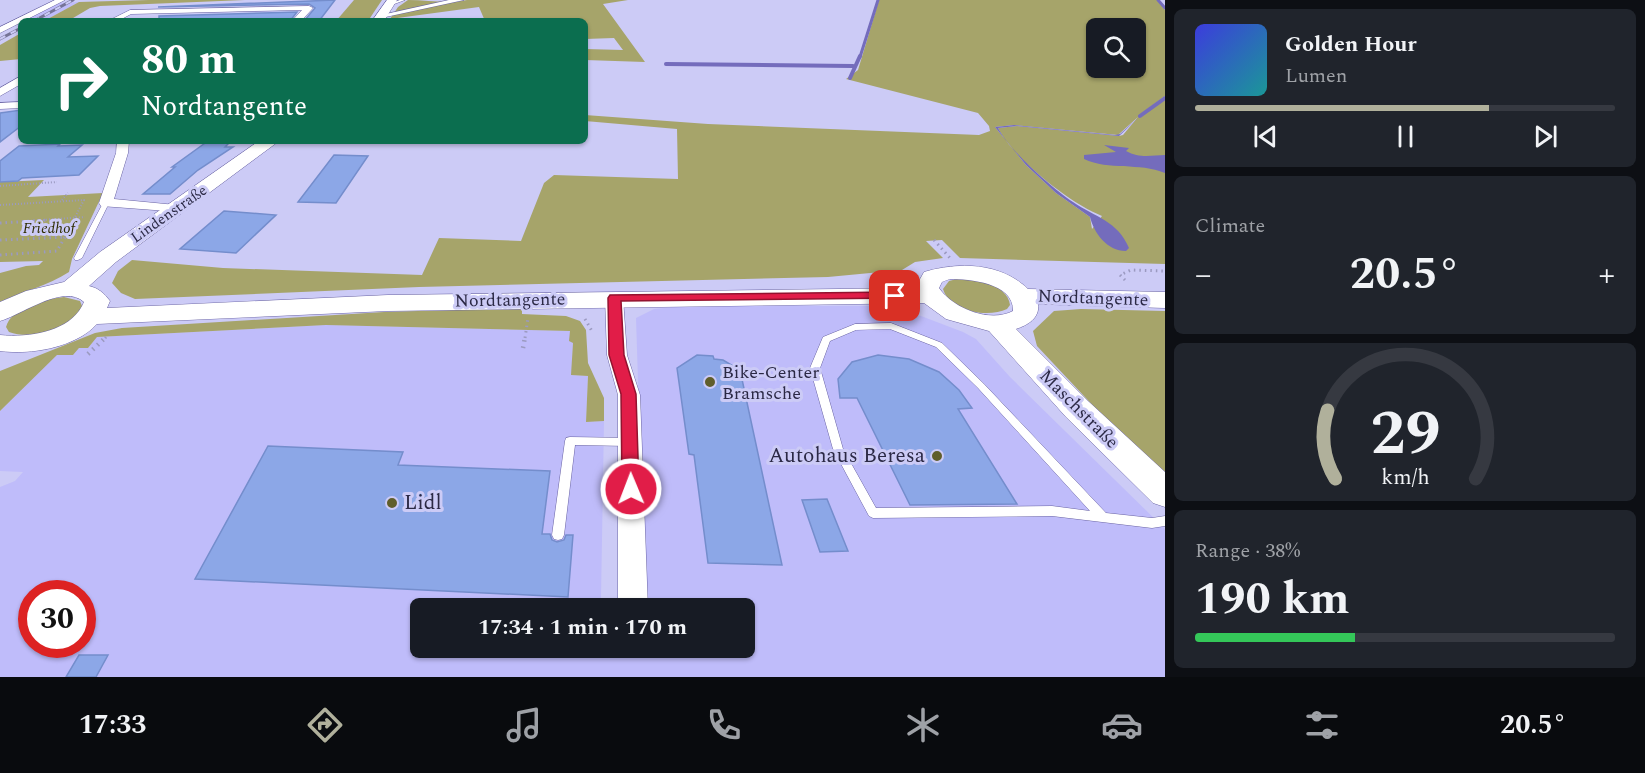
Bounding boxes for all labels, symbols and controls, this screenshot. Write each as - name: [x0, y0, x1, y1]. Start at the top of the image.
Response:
- map controls: [1086, 18, 1146, 78]
- button: search: [1086, 18, 1146, 78]
- text: Golden Hour: [1285, 28, 1417, 61]
- text: 80 m: [141, 29, 236, 92]
- icon: right: [42, 42, 120, 120]
- text: Lumen: [1285, 61, 1347, 91]
- text: Nordtangente: [141, 86, 307, 128]
- icon: previous: [1249, 120, 1282, 153]
- icon: pause: [1389, 120, 1422, 153]
- icon: next: [1529, 120, 1562, 153]
- street label: Lindenstraße: [126, 179, 212, 249]
- text: Climate: [1195, 211, 1265, 241]
- park label: Friedhof: [23, 217, 77, 240]
- text: 20.5°: [1350, 240, 1460, 309]
- text: −: [1195, 250, 1212, 300]
- text: +: [1598, 250, 1615, 300]
- pin: [869, 270, 920, 321]
- icon: arrive: [878, 279, 911, 312]
- street label: Nordtangente: [1037, 283, 1149, 313]
- street label: Nordtangente: [454, 286, 566, 314]
- place label: Bike-Center Bramsche: [722, 359, 819, 407]
- street label: Maschstraße: [1033, 363, 1125, 455]
- marker: Bike-Center Bramsche: [703, 375, 717, 389]
- text: 29: [1370, 387, 1440, 482]
- place label: Autohaus Beresa: [769, 440, 926, 472]
- marker: Autohaus Beresa: [930, 449, 944, 463]
- position arrow: [599, 457, 663, 521]
- text: km/h: [1381, 461, 1429, 494]
- place label: Lidl: [404, 487, 442, 519]
- marker: Lidl: [385, 496, 399, 510]
- text: Range · 38%: [1195, 536, 1300, 566]
- text: 190 km: [1195, 565, 1350, 634]
- speed limit sign: 30: [18, 580, 96, 658]
- text: 17:34 · 1 min · 170 m: [478, 611, 687, 644]
- text: 17:33: [79, 704, 147, 746]
- icon: directions: [304, 704, 346, 746]
- icon: music: [503, 704, 545, 746]
- icon: phone: [703, 704, 745, 746]
- icon: climate: [902, 704, 944, 746]
- icon: car: [1101, 704, 1143, 746]
- icon: filters: [1301, 704, 1343, 746]
- text: 20.5°: [1500, 704, 1566, 746]

